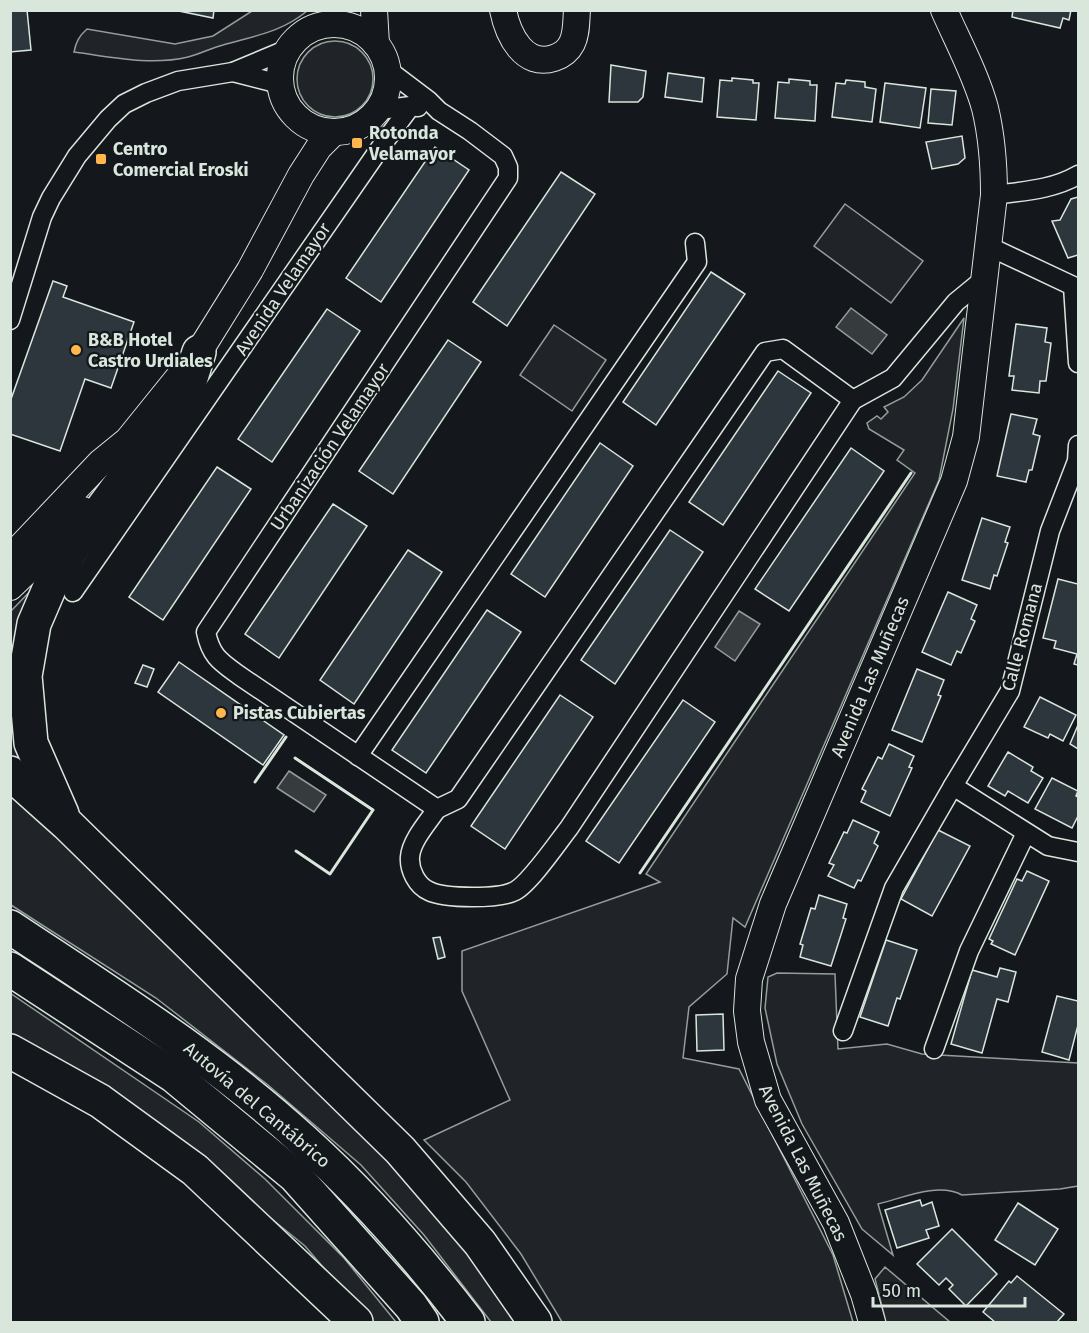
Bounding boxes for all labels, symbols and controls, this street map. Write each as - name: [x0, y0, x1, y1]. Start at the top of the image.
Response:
- place label: Rotonda Velamayor: [368, 122, 456, 165]
- marker: Rotonda Velamayor: [350, 136, 364, 150]
- place label: Centro Comercial Eroski: [113, 138, 249, 181]
- marker: Centro Comercial Eroski: [94, 152, 108, 166]
- street label: Avenida Velamayor: [230, 218, 336, 360]
- place label: B&B Hotel Castro Urdiales: [88, 329, 213, 372]
- marker: B&B Hotel Castro Urdiales: [69, 343, 83, 357]
- street label: Urbanización Velamayor: [266, 359, 394, 535]
- street label: Calle Romana: [997, 580, 1047, 694]
- street label: Avenida Las Muñecas: [826, 593, 914, 761]
- place label: Pistas Cubiertas: [233, 702, 366, 724]
- marker: Pistas Cubiertas: [214, 706, 228, 720]
- street label: Autovía del Cantábrico: [179, 1037, 335, 1173]
- street label: Avenida Las Muñecas: [754, 1081, 852, 1245]
- scale bar: [873, 1270, 1024, 1308]
- text: 50 m: [882, 1280, 921, 1302]

